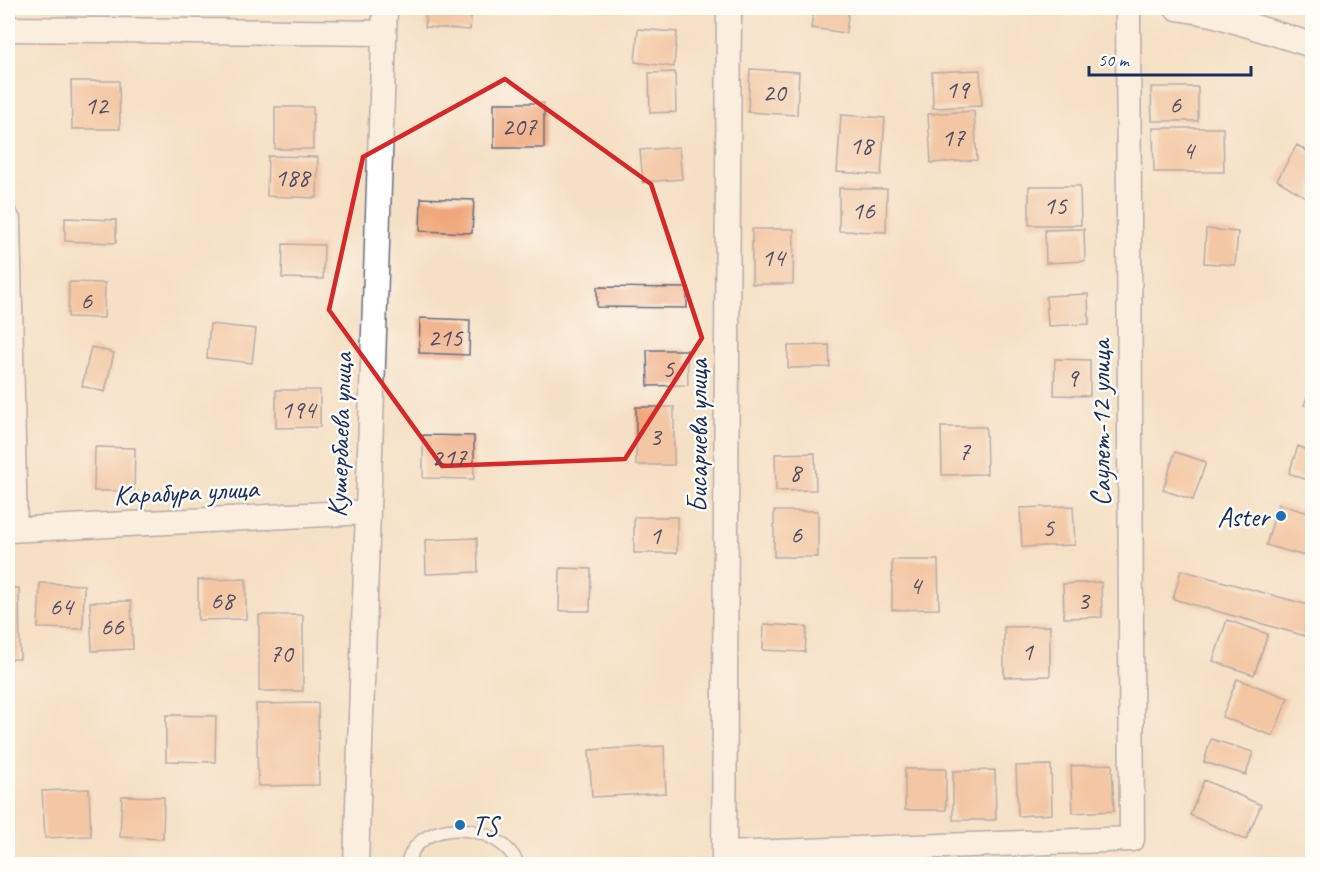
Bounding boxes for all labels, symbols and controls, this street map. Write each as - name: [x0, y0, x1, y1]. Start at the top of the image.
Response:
- scale bar: [1089, 39, 1251, 77]
- text: 50 m: [1098, 49, 1131, 71]
- house number: 19: [945, 73, 971, 106]
- house number: 20: [762, 76, 788, 109]
- house number: 6: [1169, 88, 1182, 121]
- house number: 12: [84, 89, 110, 122]
- house number: 207: [501, 110, 538, 143]
- house number: 17: [941, 121, 966, 154]
- house number: 18: [849, 129, 875, 162]
- house number: 4: [1182, 134, 1196, 167]
- house number: 188: [274, 161, 312, 194]
- house number: 15: [1043, 189, 1068, 222]
- house number: 16: [851, 194, 876, 227]
- house number: 14: [761, 241, 787, 274]
- house number: 6: [80, 284, 93, 317]
- house number: 215: [427, 321, 464, 354]
- street label: Саулет-12 улица: [1083, 337, 1118, 506]
- street label: Кушербаева улица: [319, 350, 360, 518]
- house number: 5: [662, 352, 675, 385]
- street label: Бисариева улица: [680, 357, 715, 513]
- house number: 9: [1066, 361, 1080, 394]
- house number: 194: [280, 393, 318, 426]
- house number: 3: [649, 420, 663, 453]
- house number: 7: [958, 435, 971, 468]
- house number: 217: [431, 441, 468, 474]
- house number: 8: [789, 456, 803, 489]
- street label: Карабура улица: [113, 470, 261, 513]
- place label: Aster: [1217, 499, 1271, 534]
- marker: Aster: [1274, 509, 1288, 523]
- house number: 5: [1042, 511, 1055, 544]
- house number: 6: [790, 518, 803, 551]
- house number: 1: [649, 519, 662, 552]
- house number: 4: [909, 569, 923, 602]
- house number: 68: [210, 584, 236, 617]
- house number: 3: [1077, 584, 1091, 617]
- house number: 64: [49, 590, 75, 623]
- house number: 66: [100, 610, 125, 643]
- house number: 1: [1021, 635, 1034, 668]
- house number: 70: [269, 637, 295, 670]
- place label: TS: [472, 808, 502, 843]
- marker: TS: [453, 818, 467, 832]

